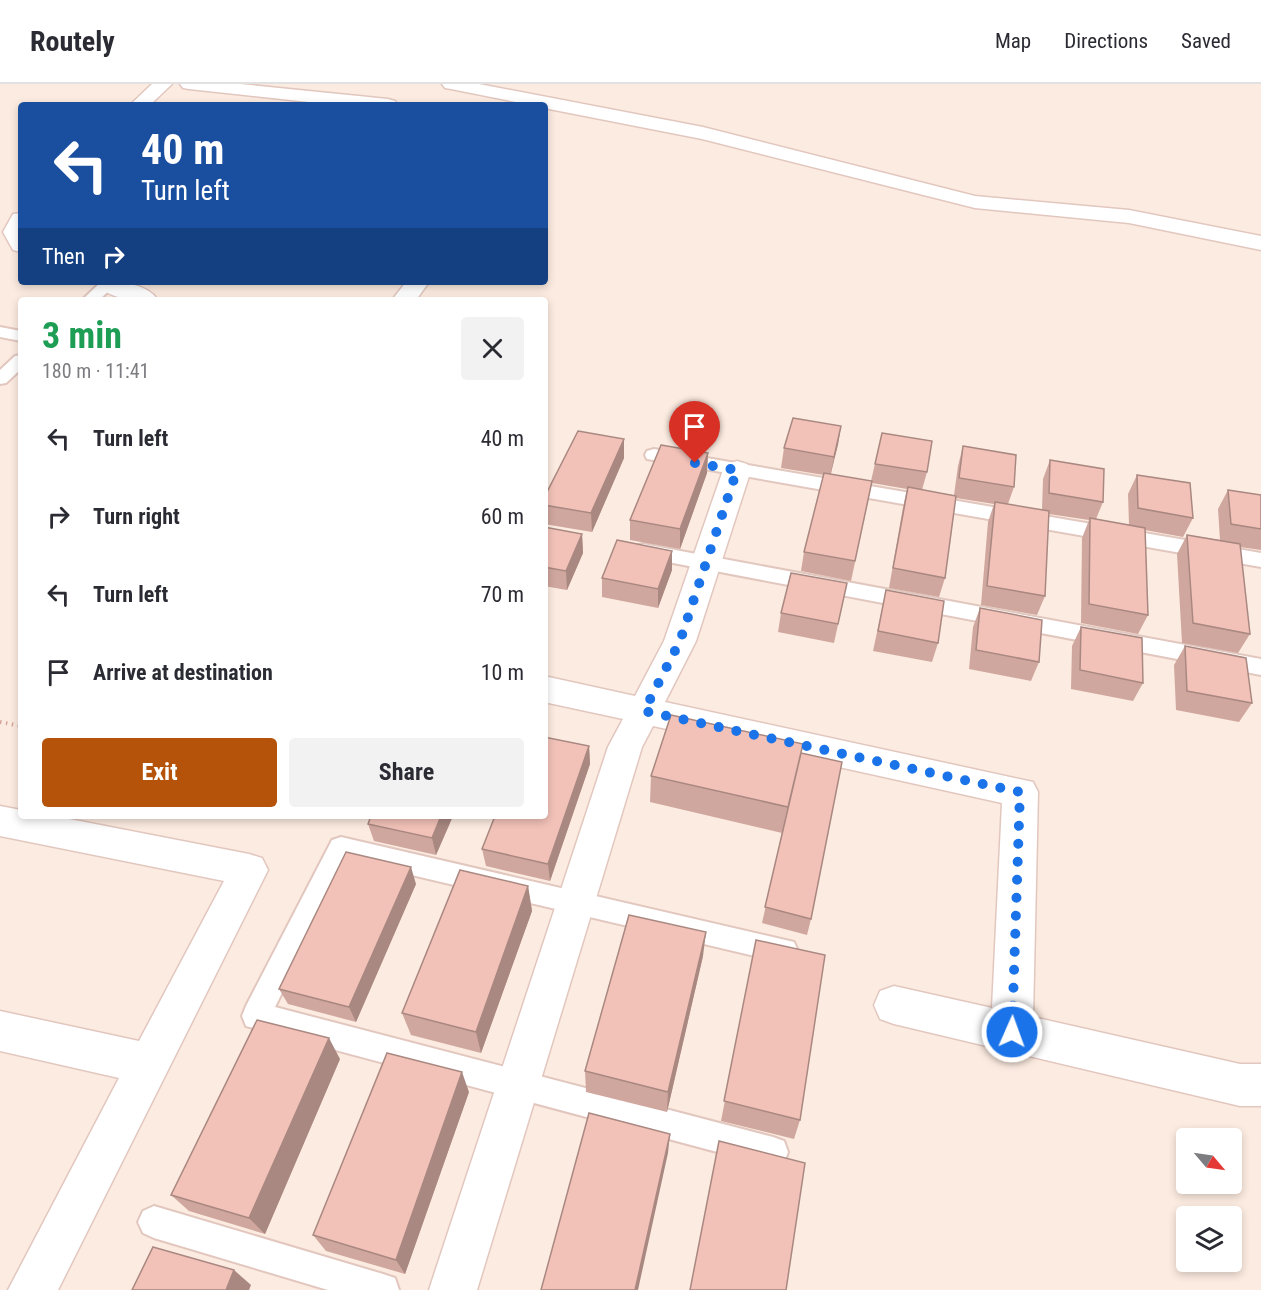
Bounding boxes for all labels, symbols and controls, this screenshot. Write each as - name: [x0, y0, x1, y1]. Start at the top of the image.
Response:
- text: Routely: [30, 25, 115, 58]
- text: Map: [995, 29, 1031, 53]
- text: Directions: [1064, 29, 1148, 53]
- text: Saved: [1181, 29, 1231, 53]
- text: 40 m: [141, 125, 224, 174]
- icon: left: [42, 126, 120, 204]
- text: Turn left: [141, 175, 230, 207]
- icon: right: [97, 240, 130, 273]
- text: Then: [42, 244, 85, 269]
- text: 3 min: [42, 315, 122, 357]
- button: close: [461, 317, 524, 380]
- text: 180 m · 11:41: [42, 359, 149, 383]
- pin: [669, 401, 720, 463]
- icon: arrive: [678, 410, 711, 443]
- icon: left: [42, 422, 75, 455]
- text: Turn left: [93, 426, 168, 451]
- text: 40 m: [481, 426, 524, 451]
- icon: right: [42, 500, 75, 533]
- text: Turn right: [93, 504, 180, 529]
- text: 60 m: [481, 504, 524, 529]
- icon: left: [42, 578, 75, 611]
- text: Turn left: [93, 582, 168, 607]
- text: 70 m: [481, 582, 524, 607]
- icon: arrive: [42, 656, 75, 689]
- text: Arrive at destination: [93, 660, 273, 685]
- text: 10 m: [481, 660, 524, 685]
- button: Exit: [42, 738, 277, 807]
- button: Share: [289, 738, 524, 807]
- position arrow: [980, 1000, 1044, 1064]
- north arrow: [1176, 1128, 1242, 1194]
- map controls: [1176, 1128, 1242, 1272]
- button: layers: [1176, 1206, 1242, 1272]

